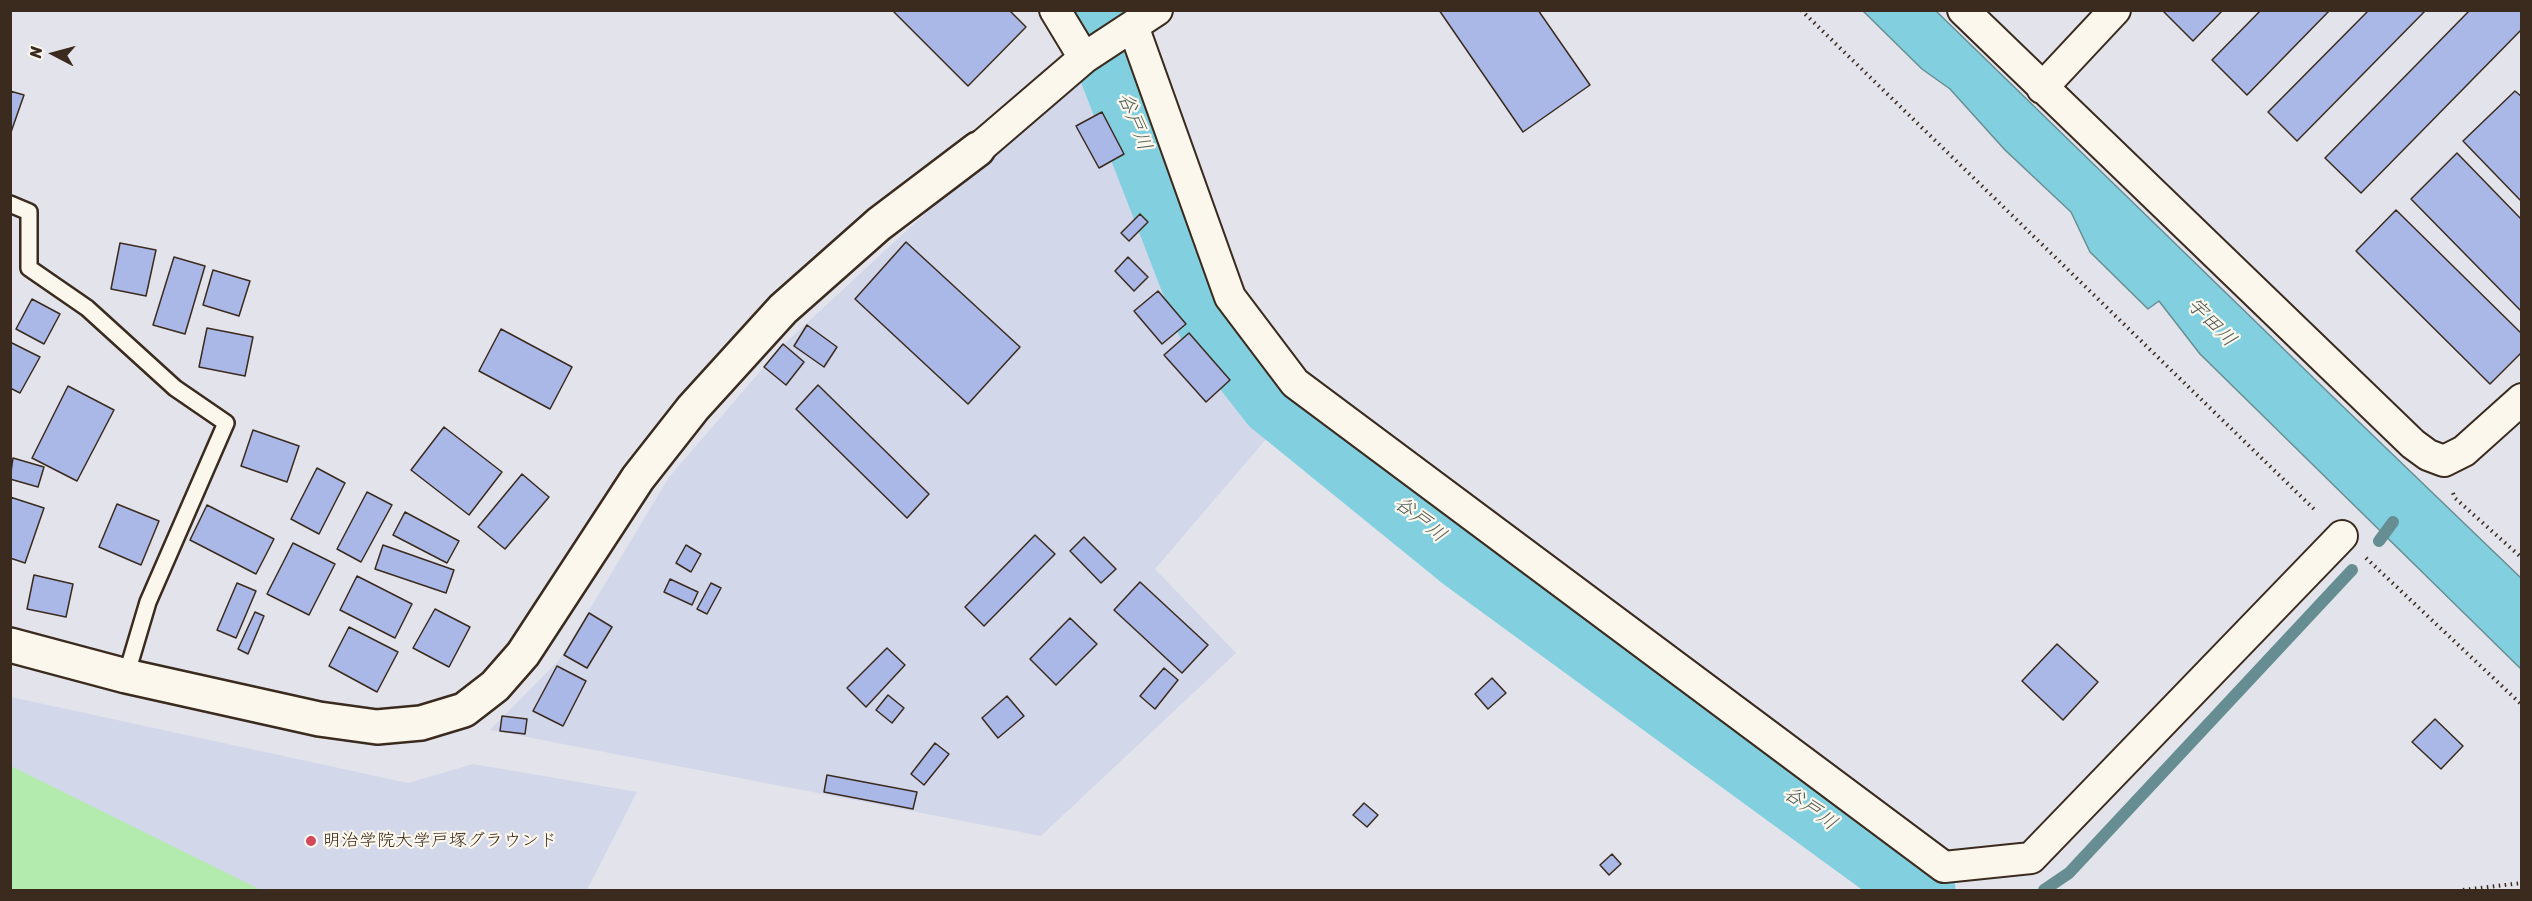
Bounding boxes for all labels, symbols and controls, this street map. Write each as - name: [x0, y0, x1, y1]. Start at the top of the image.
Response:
- north arrow: [24, 24, 84, 84]
- text: N: [21, 45, 51, 59]
- water label: 谷戸川: [1112, 90, 1156, 154]
- water label: 宇田川: [2181, 293, 2241, 353]
- water label: 谷戸川: [1389, 492, 1451, 548]
- water label: 谷戸川: [1779, 782, 1841, 836]
- place label: 明治学院大学戸塚グラウンド: [323, 830, 557, 852]
- marker: 明治学院大学戸塚グラウンド: [304, 834, 318, 848]

